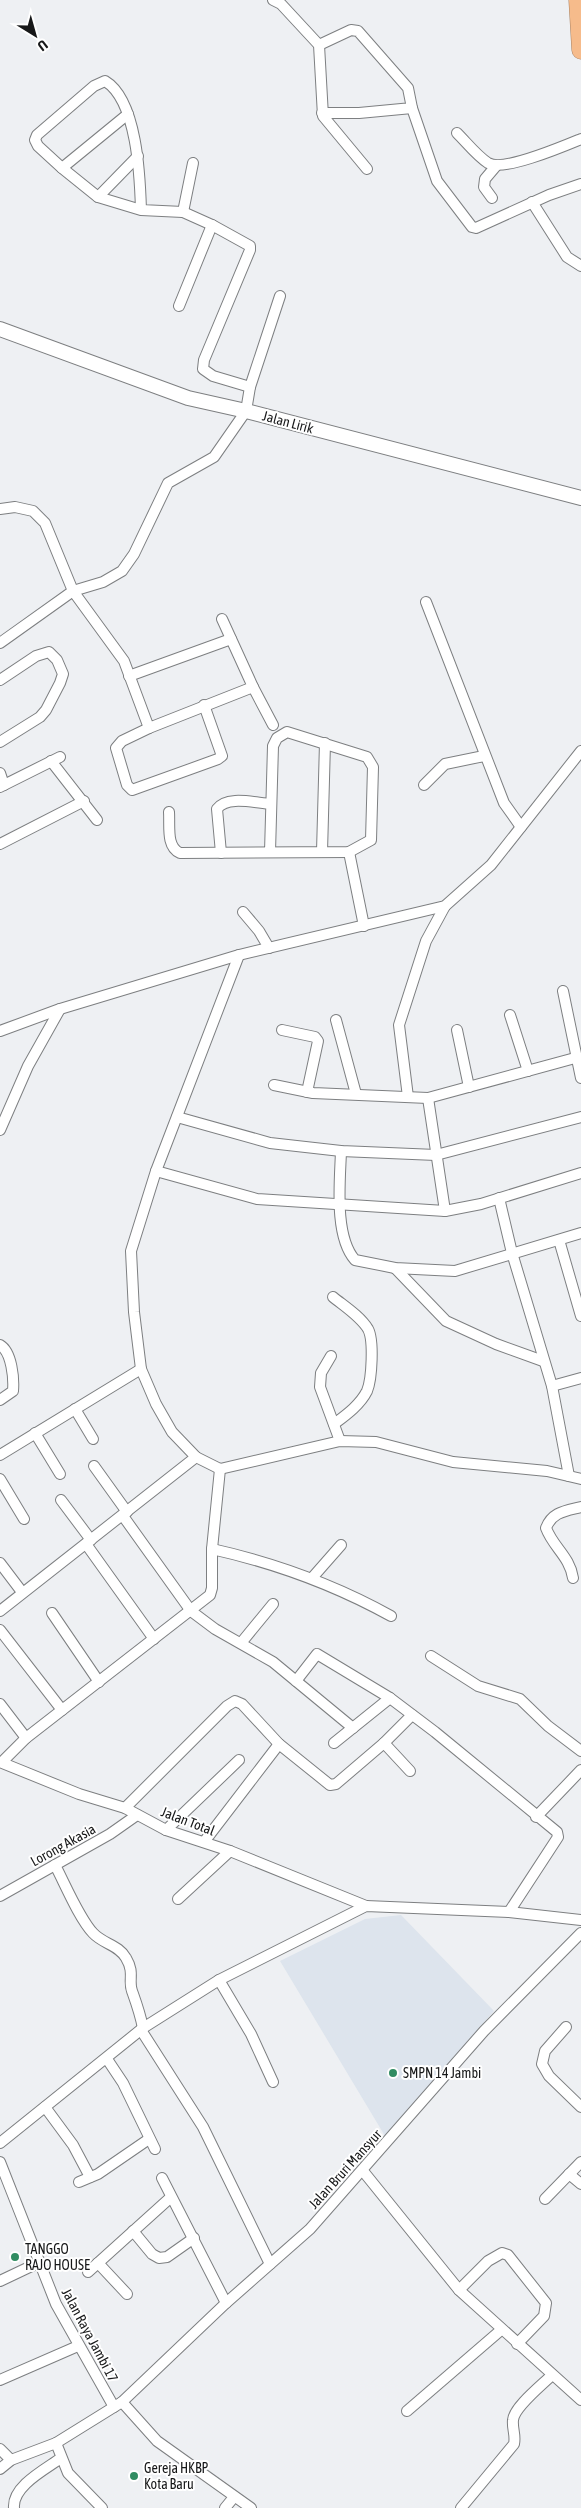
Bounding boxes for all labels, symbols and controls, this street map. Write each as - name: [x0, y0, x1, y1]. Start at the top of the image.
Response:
- north arrow: [10, 10, 60, 60]
- text: U: [35, 37, 51, 54]
- street label: Jalan Lirik: [261, 408, 315, 436]
- street label: Jalan Total: [159, 1803, 217, 1839]
- street label: Lorong Akasia: [28, 1821, 98, 1869]
- place label: SMPN 14 Jambi: [403, 2065, 481, 2081]
- marker: SMPN 14 Jambi: [387, 2067, 399, 2079]
- street label: Jalan Bruri Mansyur: [305, 2125, 385, 2212]
- place label: TANGGO RAJO HOUSE: [25, 2241, 90, 2273]
- marker: TANGGO RAJO HOUSE: [9, 2251, 21, 2263]
- street label: Jalan Raya Jambi 17: [59, 2286, 121, 2384]
- place label: Gereja HKBP Kota Baru: [144, 2460, 209, 2492]
- marker: Gereja HKBP Kota Baru: [128, 2470, 140, 2482]

